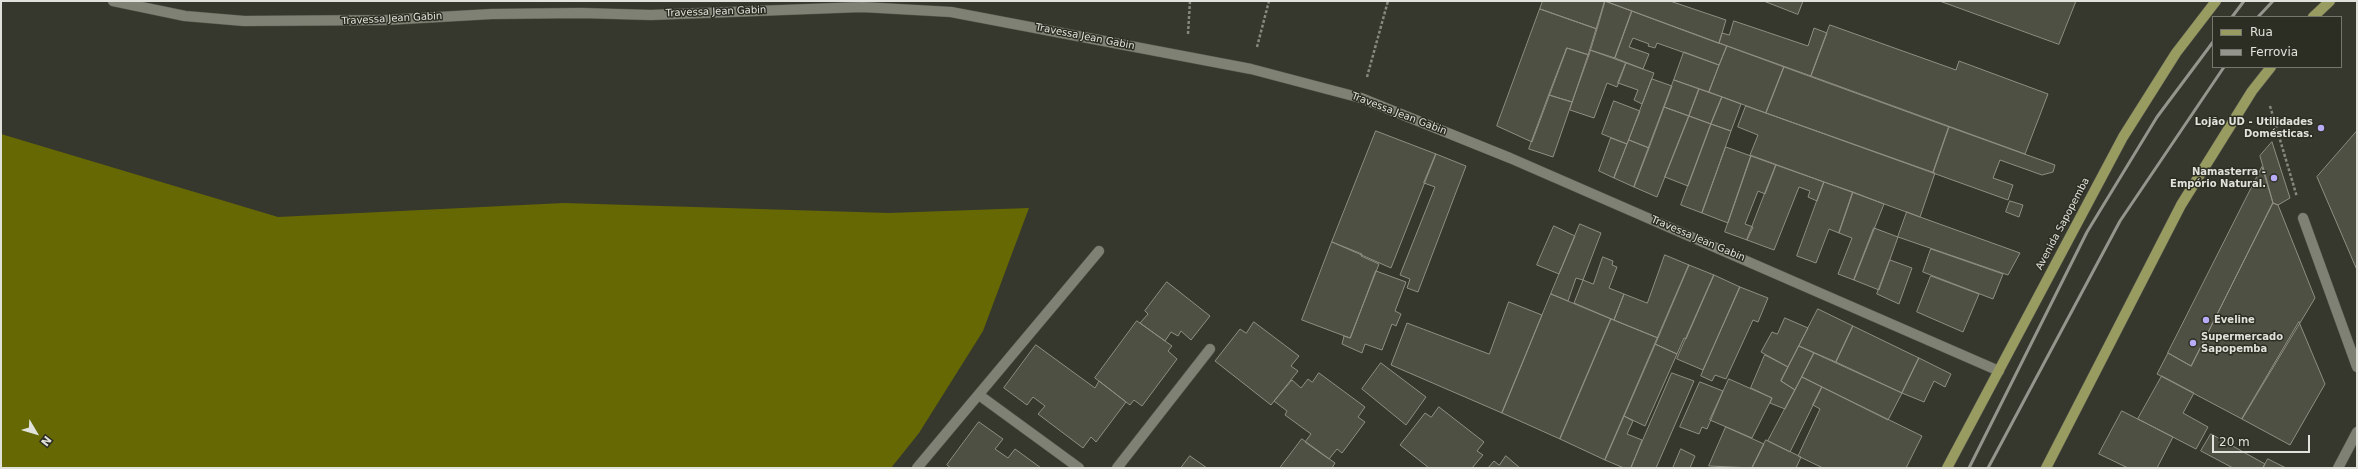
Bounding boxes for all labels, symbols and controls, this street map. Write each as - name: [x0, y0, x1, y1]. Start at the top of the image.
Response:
- street label: Travessa Jean Gabin: [665, 4, 767, 20]
- street label: Travessa Jean Gabin: [341, 10, 443, 28]
- legend: [2212, 16, 2342, 68]
- street label: Travessa Jean Gabin: [1034, 21, 1136, 53]
- text: Rua: [2250, 25, 2273, 39]
- text: Ferrovia: [2250, 45, 2298, 59]
- street label: Travessa Jean Gabin: [1350, 90, 1448, 138]
- place label: Lojão UD - Utilidades Domésticas.: [2195, 116, 2313, 140]
- marker: Lojão UD - Utilidades Domésticas.: [2316, 123, 2326, 133]
- place label: Namasterra - Empório Natural.: [2170, 166, 2266, 190]
- marker: Namasterra - Empório Natural.: [2269, 173, 2279, 183]
- street label: Avenida Sapopemba: [2034, 176, 2092, 272]
- street label: Travessa Jean Gabin: [1649, 214, 1747, 264]
- place label: Eveline: [2214, 314, 2255, 326]
- marker: Eveline: [2201, 315, 2211, 325]
- place label: Supermercado Sapopemba: [2201, 331, 2283, 354]
- marker: Supermercado Sapopemba: [2188, 338, 2198, 348]
- north arrow: [16, 413, 56, 453]
- scale bar: [2214, 427, 2312, 453]
- text: N: [38, 433, 54, 448]
- text: 20 m: [2219, 435, 2250, 449]

